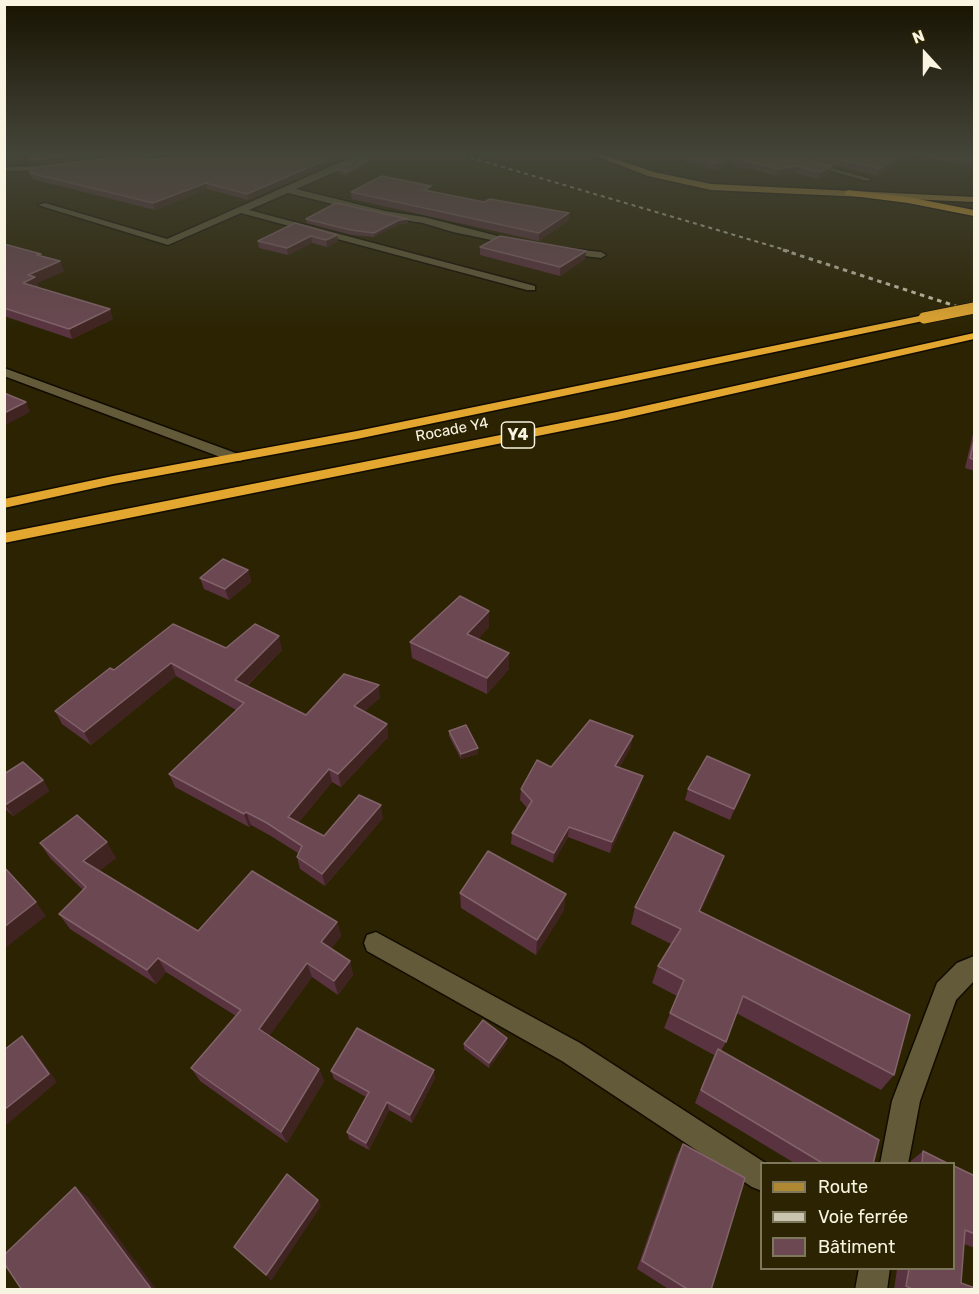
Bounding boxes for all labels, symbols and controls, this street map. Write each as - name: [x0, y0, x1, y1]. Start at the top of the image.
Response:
- north arrow: [895, 24, 955, 84]
- text: N: [910, 26, 927, 48]
- street label: Rocade Y4: [414, 414, 490, 446]
- road number: Y4: [502, 422, 534, 448]
- legend: [760, 1162, 955, 1270]
- text: Route: [818, 1176, 868, 1198]
- text: Voie ferrée: [818, 1206, 908, 1228]
- text: Bâtiment: [818, 1236, 895, 1258]

